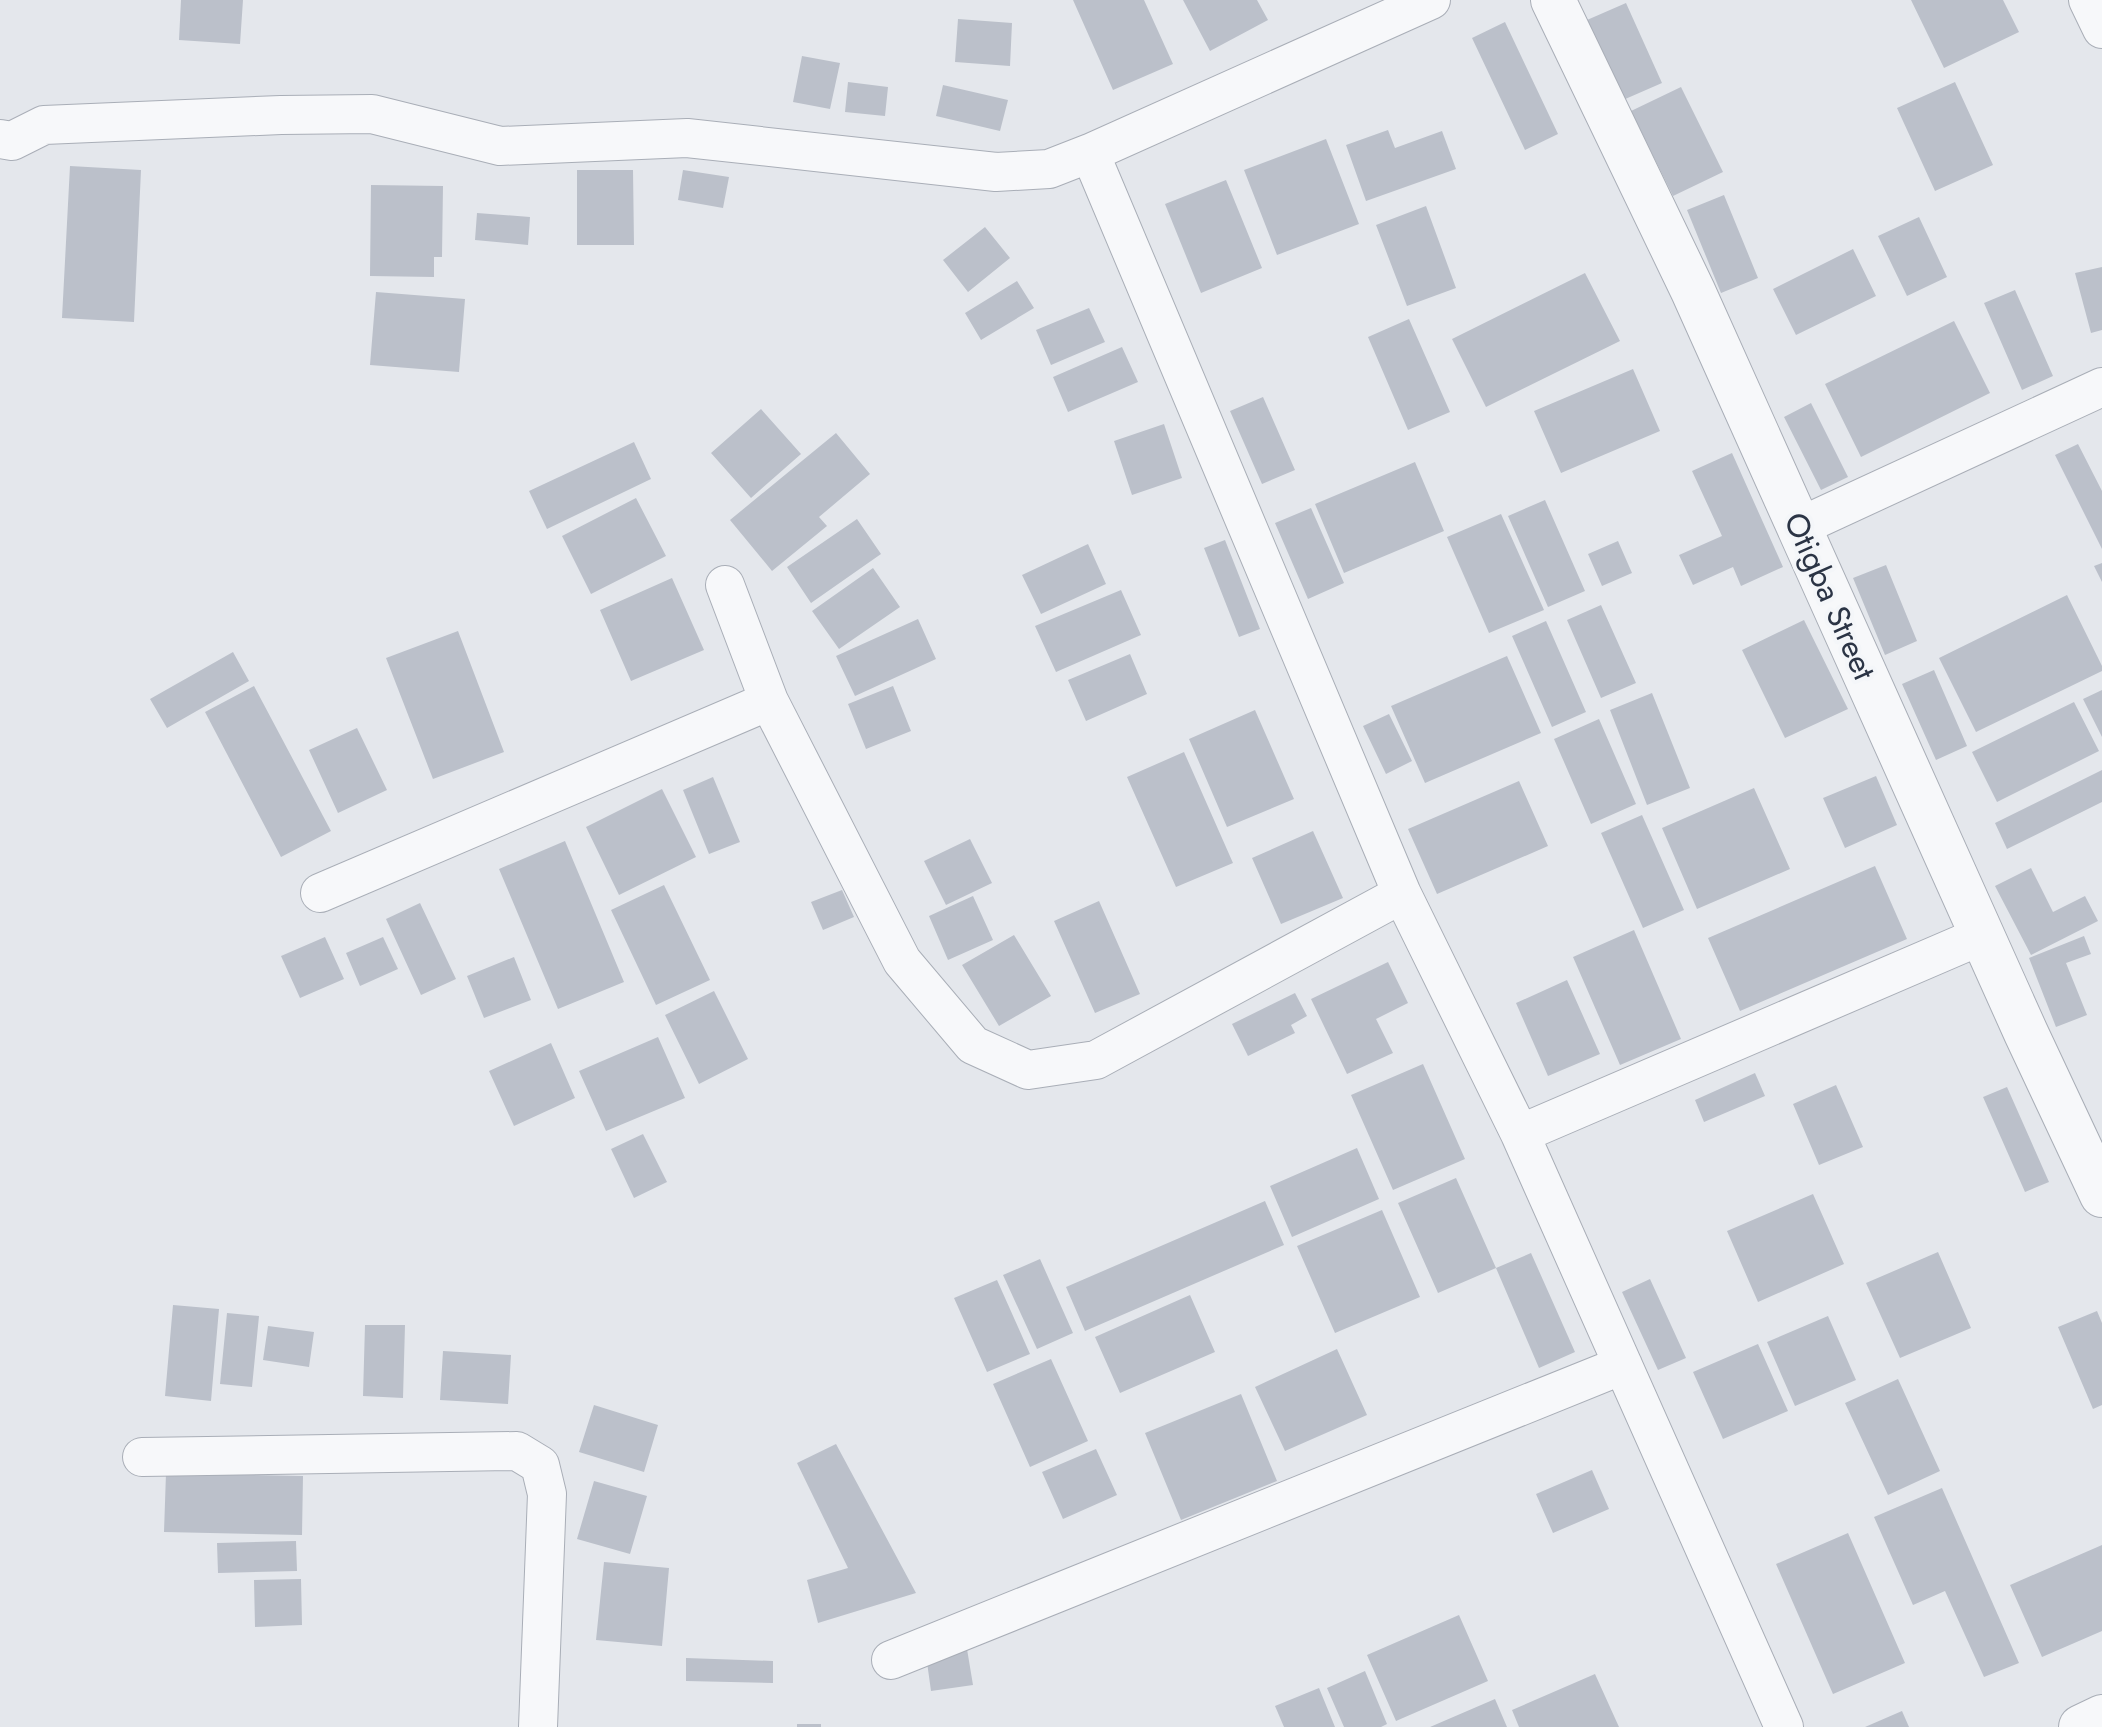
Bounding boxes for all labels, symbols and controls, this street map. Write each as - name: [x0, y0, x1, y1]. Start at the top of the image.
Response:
- street label: Otigba Street: [1773, 505, 1888, 687]

